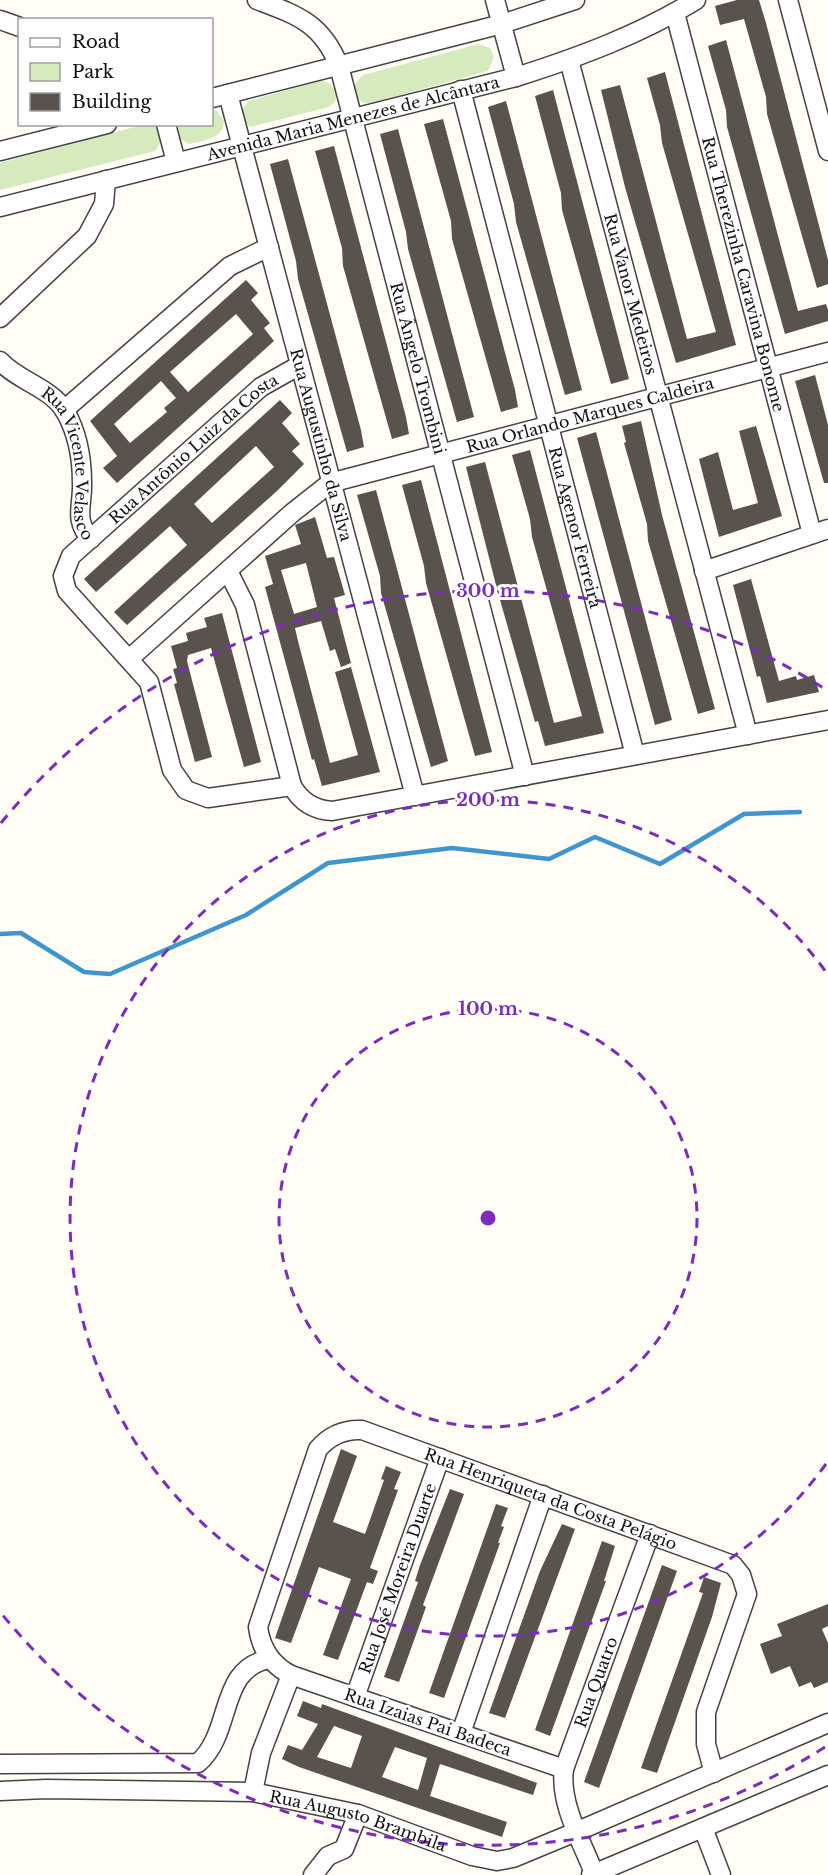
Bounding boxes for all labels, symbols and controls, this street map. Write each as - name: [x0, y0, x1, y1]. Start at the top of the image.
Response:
- legend: [18, 18, 213, 126]
- text: Road: [72, 31, 120, 53]
- text: Park: [72, 61, 114, 83]
- street label: Avenida Maria Menezes de Alcântara: [204, 72, 502, 165]
- text: Building: [72, 91, 151, 113]
- street label: Rua Therezinha Caravina Bonome: [698, 134, 789, 414]
- street label: Rua Vanor Medeiros: [600, 211, 662, 377]
- street label: Rua Ângelo Trombini: [386, 280, 450, 457]
- street label: Rua Augustinho da Silva: [286, 346, 357, 543]
- street label: Rua Antônio Luiz da Costa: [104, 370, 281, 528]
- street label: Rua Orlando Marques Caldeira: [464, 372, 716, 457]
- street label: Rua Vicente Velasco: [38, 382, 98, 544]
- street label: Rua Agenor Ferreira: [545, 445, 606, 610]
- text: 300 m: [456, 580, 520, 602]
- text: 200 m: [456, 789, 520, 811]
- text: 100 m: [458, 998, 518, 1020]
- centre of rings: [478, 1208, 498, 1228]
- street label: Rua Henriqueta da Costa Pelágio: [422, 1444, 680, 1554]
- street label: Rua José Moreira Duarte: [354, 1480, 440, 1676]
- street label: Rua Quatro: [570, 1634, 622, 1730]
- street label: Rua Izaias Pai Badeca: [342, 1684, 514, 1760]
- street label: Rua Augusto Brambila: [268, 1786, 449, 1856]

